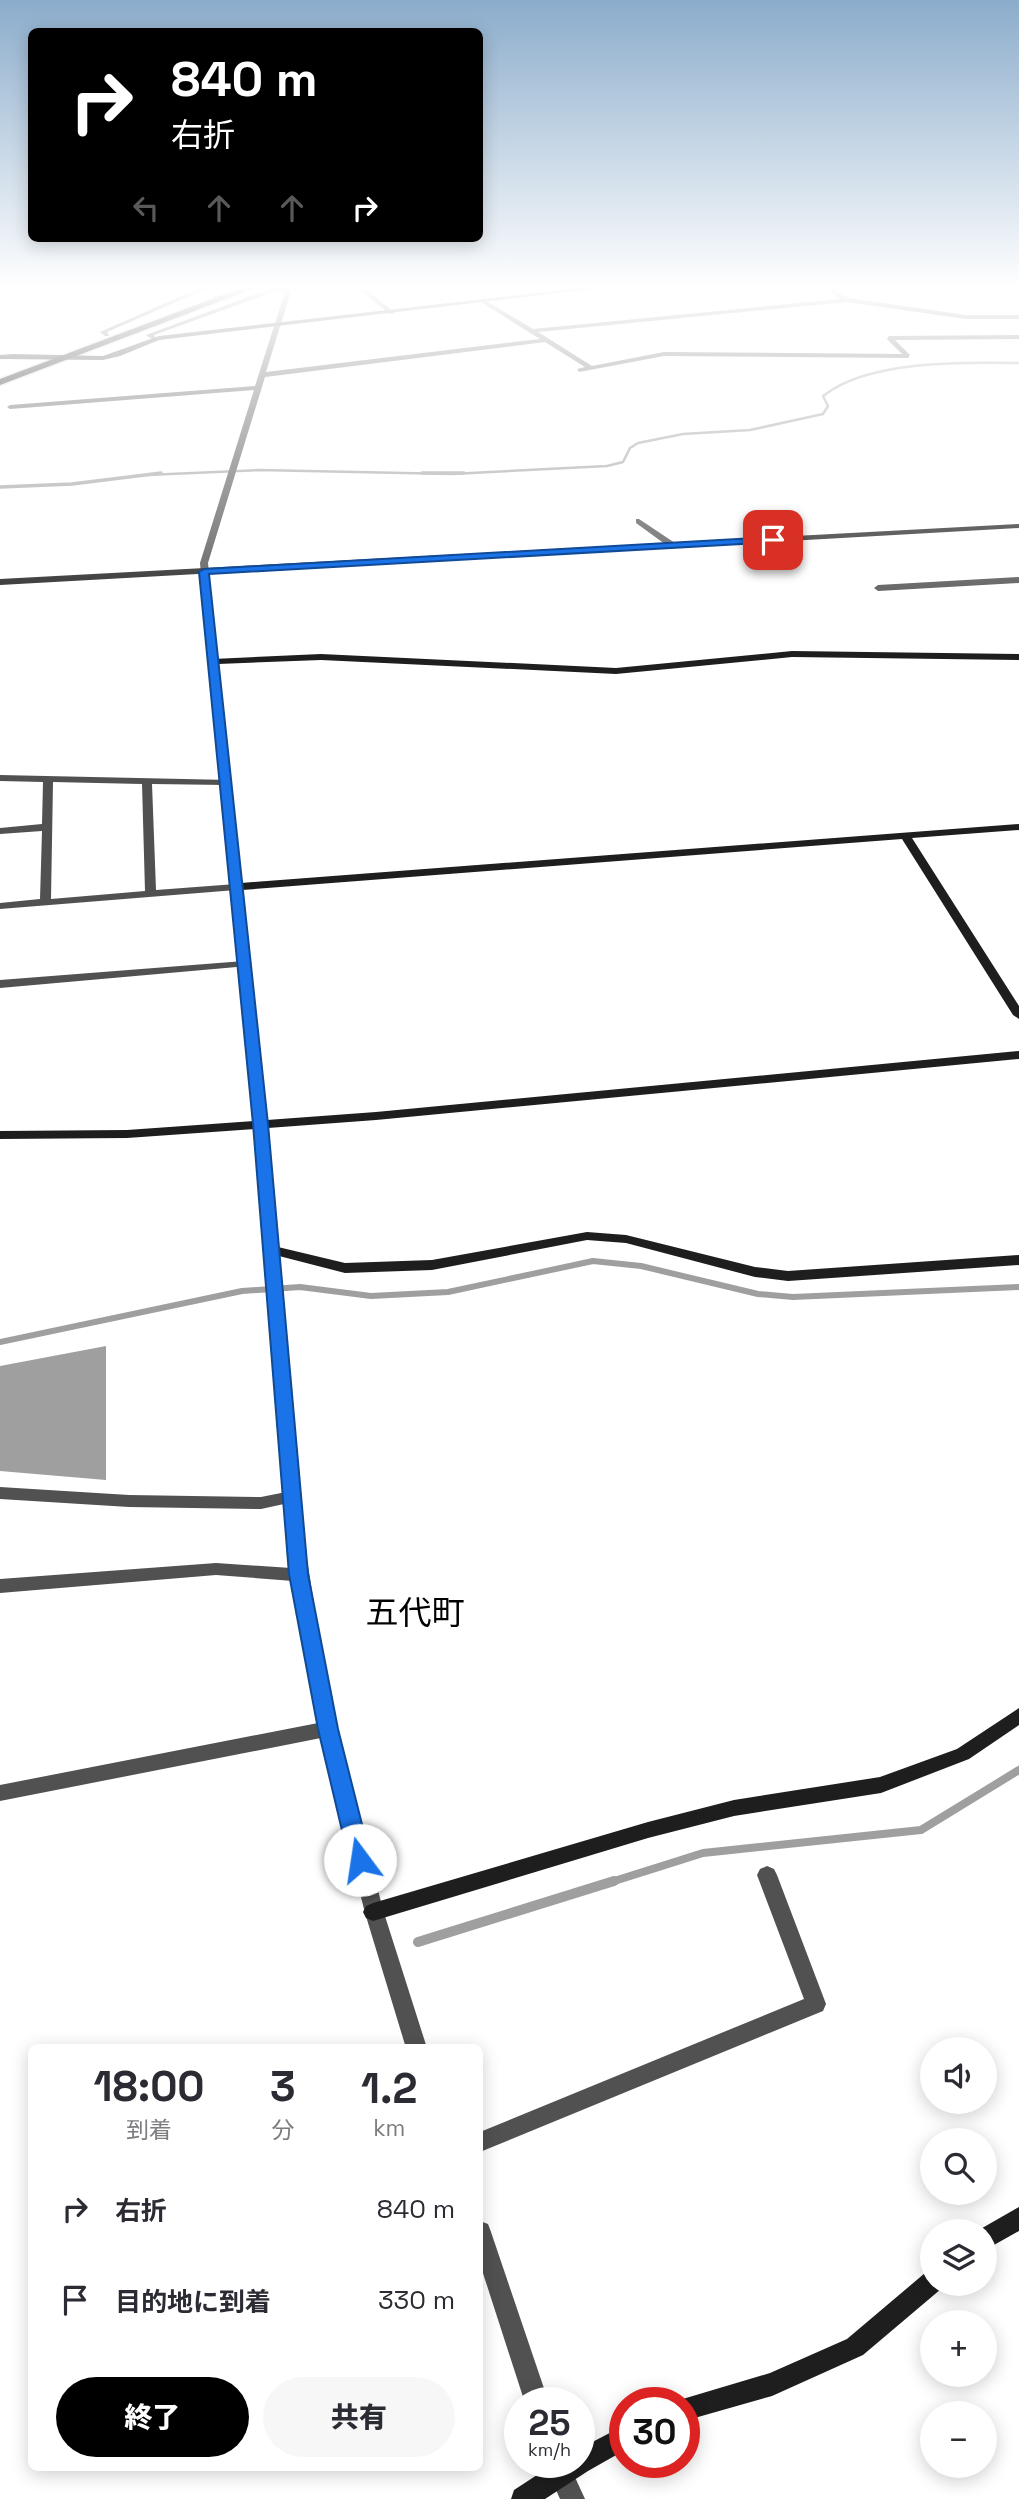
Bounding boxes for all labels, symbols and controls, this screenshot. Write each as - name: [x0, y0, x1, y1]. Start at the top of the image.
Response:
- text: 840 m: [171, 48, 318, 110]
- icon: right: [56, 56, 147, 147]
- text: 右折: [171, 115, 235, 155]
- icon: left: [127, 189, 165, 227]
- icon: ahead: [200, 189, 238, 227]
- icon: ahead: [273, 189, 311, 227]
- icon: right: [346, 189, 384, 227]
- pin: [743, 510, 803, 570]
- icon: arrive: [754, 521, 792, 559]
- district label: 五代町: [366, 1592, 465, 1634]
- position arrow: [323, 1823, 397, 1897]
- map controls: [920, 2037, 997, 2478]
- button: sound: [920, 2037, 997, 2114]
- text: 18:00: [93, 2060, 205, 2113]
- text: 3: [270, 2060, 296, 2113]
- text: 1.2: [361, 2062, 418, 2115]
- text: km: [373, 2113, 405, 2143]
- text: 到着: [126, 2115, 172, 2145]
- text: 分: [271, 2115, 294, 2145]
- button: search: [920, 2128, 997, 2205]
- icon: right: [56, 2190, 94, 2228]
- text: 840 m: [377, 2192, 455, 2226]
- text: 右折: [115, 2194, 167, 2228]
- button: layers: [920, 2219, 997, 2296]
- icon: arrive: [56, 2281, 94, 2319]
- text: 330 m: [378, 2283, 455, 2317]
- text: 目的地に到着: [115, 2285, 271, 2319]
- button: +: [920, 2310, 997, 2387]
- button: 終了: [56, 2377, 249, 2457]
- button: 共有: [263, 2377, 455, 2457]
- speed limit sign: 30: [609, 2387, 700, 2478]
- text: 25: [529, 2401, 570, 2445]
- button: −: [920, 2401, 997, 2478]
- text: km/h: [528, 2438, 571, 2461]

